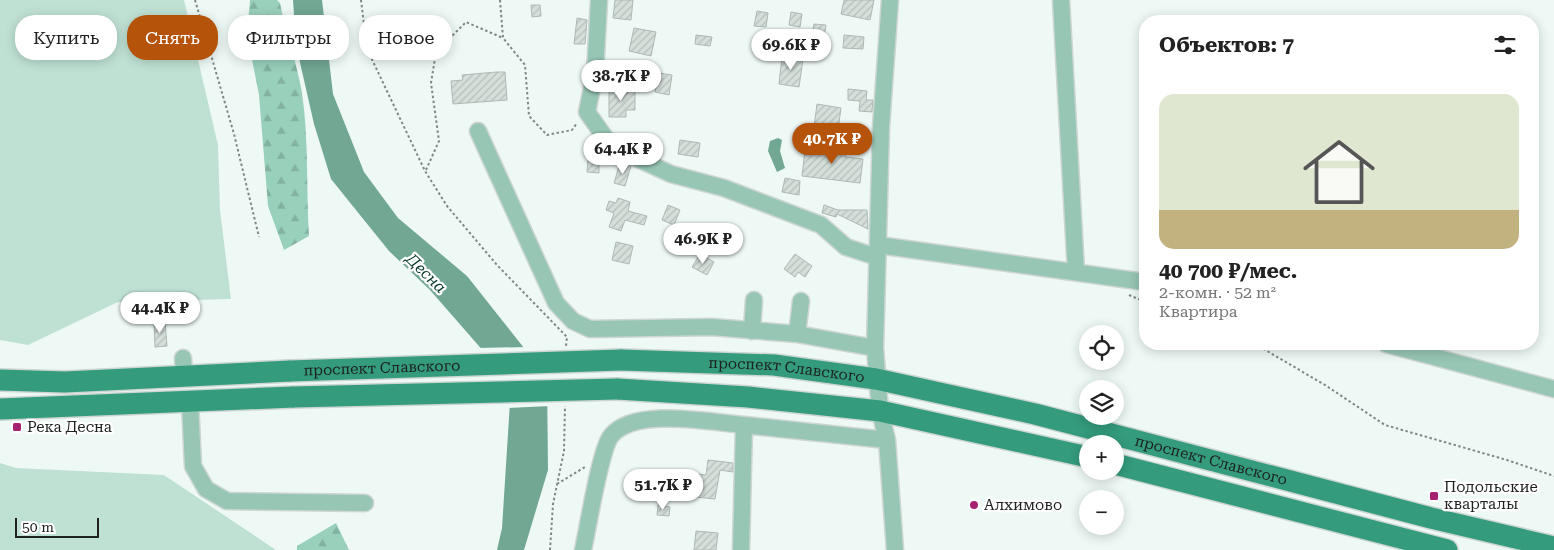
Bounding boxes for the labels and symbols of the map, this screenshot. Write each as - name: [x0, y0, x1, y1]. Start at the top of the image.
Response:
- pin: 69.6K ₽: [745, 28, 837, 71]
- pin: 38.7K ₽: [575, 59, 667, 102]
- pin: 40.7K ₽: [786, 122, 878, 165]
- pin: 64.4K ₽: [577, 132, 669, 175]
- pin: 46.9K ₽: [657, 222, 749, 265]
- water label: Десна: [401, 249, 450, 297]
- pin: 44.4K ₽: [114, 292, 206, 334]
- street label: проспект Славского: [708, 354, 866, 386]
- street label: проспект Славского: [303, 356, 461, 380]
- place label: Река Десна: [27, 418, 112, 436]
- marker: Река Десна: [11, 421, 23, 433]
- street label: проспект Славского: [1133, 432, 1289, 489]
- pin: 51.7K ₽: [617, 468, 709, 511]
- place label: Подольские кварталы: [1444, 478, 1538, 513]
- marker: Подольские кварталы: [1428, 490, 1440, 502]
- place label: Алхимово: [984, 496, 1062, 514]
- marker: Алхимово: [968, 499, 980, 511]
- scale bar: [15, 515, 99, 538]

